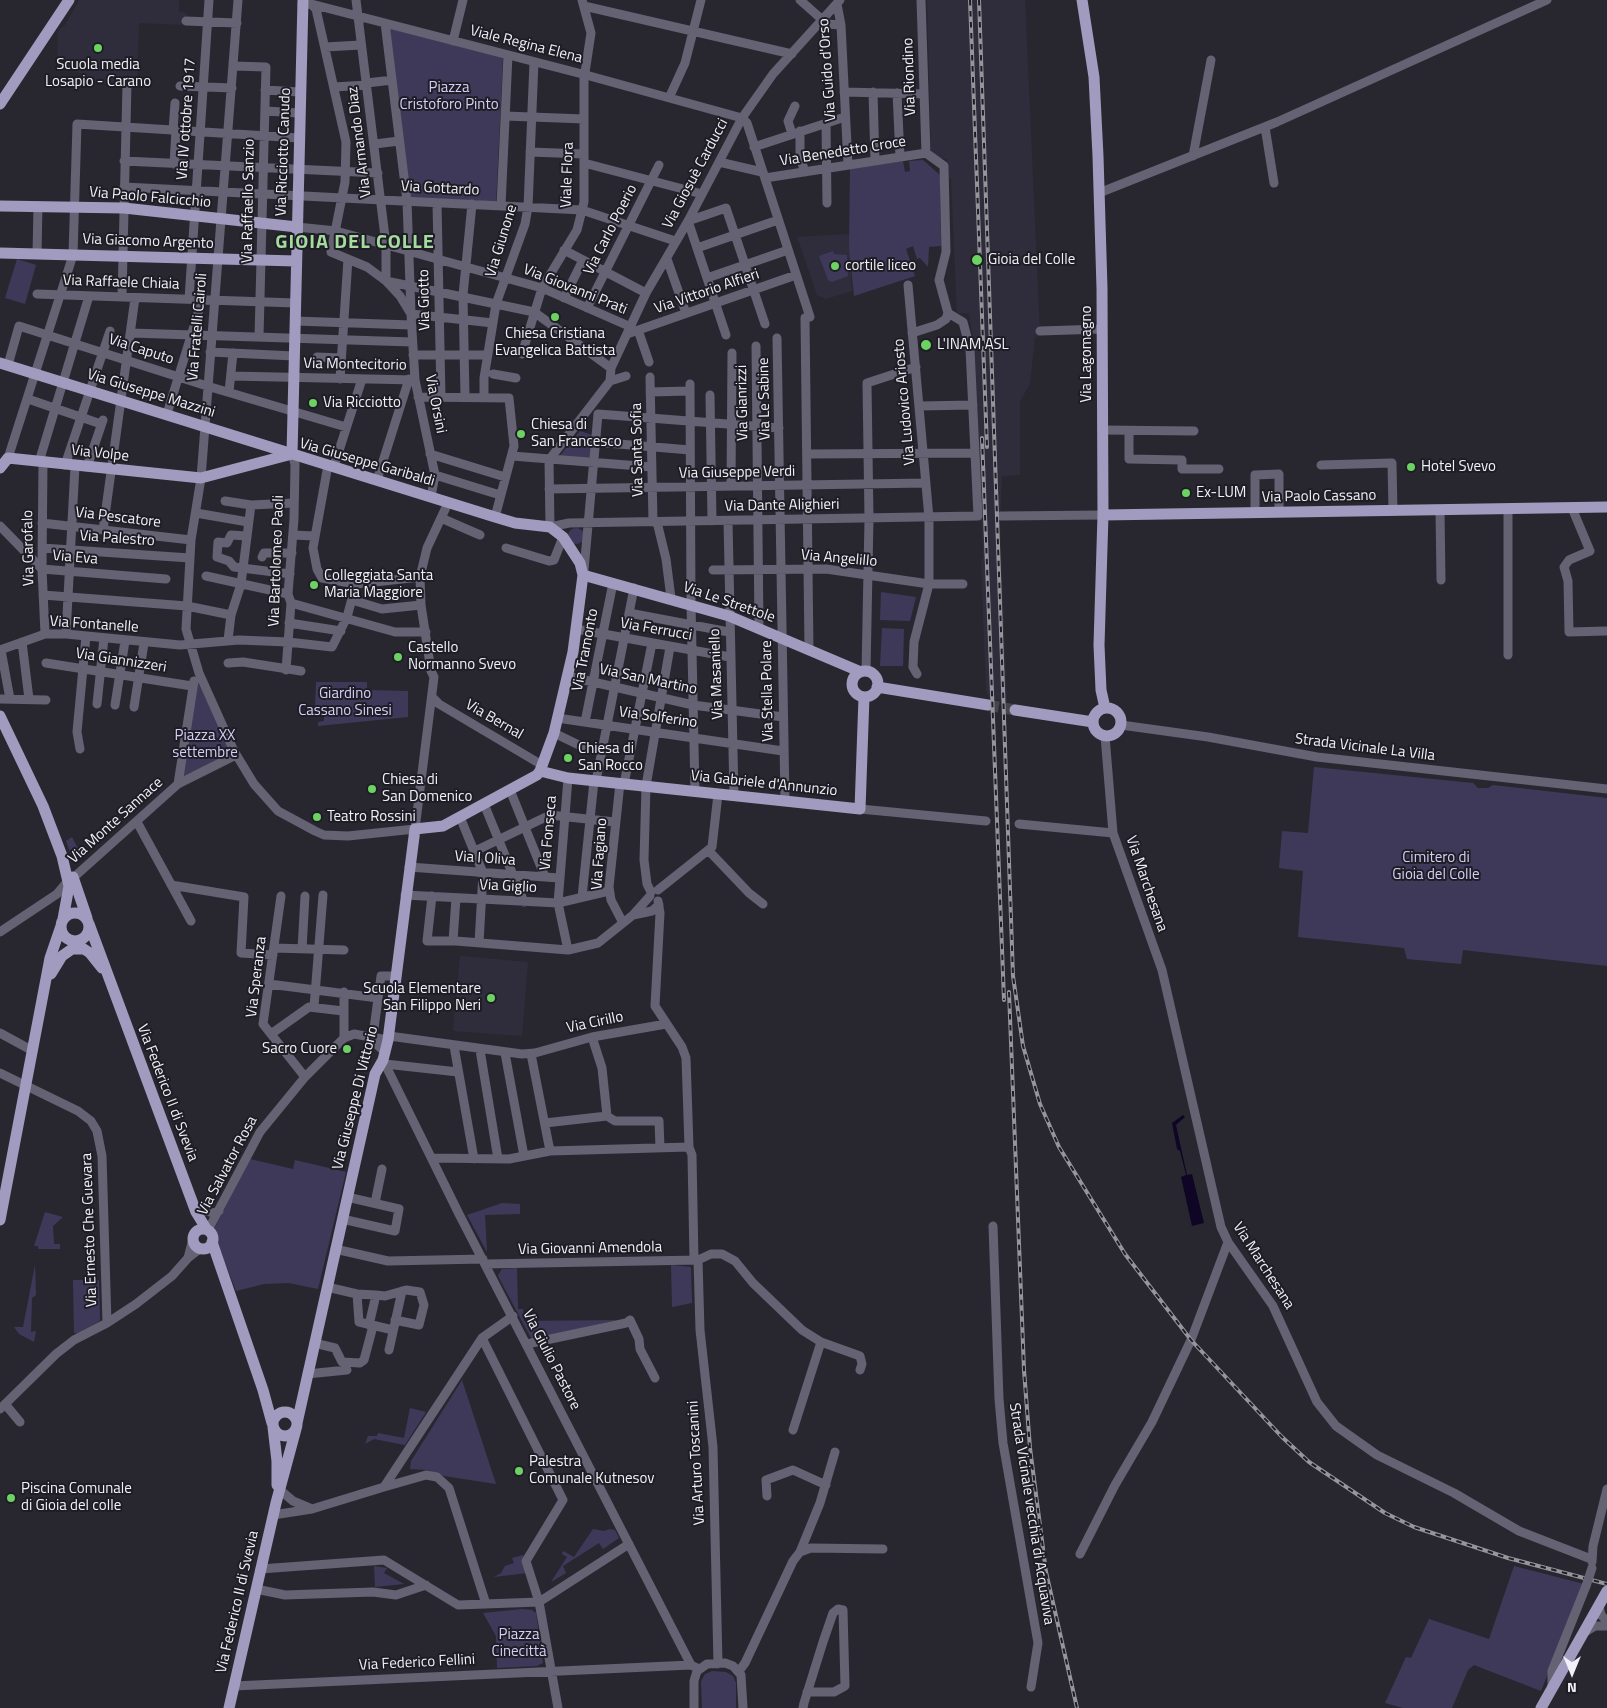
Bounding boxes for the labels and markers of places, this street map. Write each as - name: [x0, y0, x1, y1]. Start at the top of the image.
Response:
- marker: Scuola media Losapio - Carano: [92, 42, 104, 54]
- place label: Scuola media Losapio - Carano: [45, 56, 151, 91]
- place label: Gioia del Colle: [988, 251, 1075, 269]
- marker: Gioia del Colle: [970, 253, 984, 267]
- place label: cortile liceo: [845, 257, 916, 275]
- marker: cortile liceo: [829, 260, 841, 272]
- marker: Chiesa Cristiana Evangelica Battista: [549, 311, 561, 323]
- place label: Chiesa Cristiana Evangelica Battista: [495, 325, 615, 360]
- place label: L'INAM ASL: [937, 336, 1009, 354]
- marker: L'INAM ASL: [919, 338, 933, 352]
- place label: Via Ricciotto: [323, 394, 401, 412]
- marker: Via Ricciotto: [307, 397, 319, 409]
- place label: Chiesa di San Francesco: [531, 416, 622, 451]
- marker: Chiesa di San Francesco: [515, 428, 527, 440]
- place label: Hotel Svevo: [1421, 458, 1496, 476]
- marker: Hotel Svevo: [1405, 461, 1417, 473]
- place label: Ex-LUM: [1196, 484, 1246, 502]
- marker: Ex-LUM: [1180, 487, 1192, 499]
- place label: Colleggiata Santa Maria Maggiore: [324, 567, 433, 602]
- marker: Colleggiata Santa Maria Maggiore: [308, 579, 320, 591]
- place label: Castello Normanno Svevo: [408, 639, 516, 674]
- marker: Castello Normanno Svevo: [392, 651, 404, 663]
- place label: Chiesa di San Rocco: [578, 740, 643, 775]
- marker: Chiesa di San Rocco: [562, 752, 574, 764]
- place label: Chiesa di San Domenico: [382, 771, 472, 806]
- marker: Chiesa di San Domenico: [366, 783, 378, 795]
- place label: Teatro Rossini: [327, 808, 416, 826]
- marker: Teatro Rossini: [311, 811, 323, 823]
- place label: Scuola Elementare San Filippo Neri: [363, 980, 481, 1015]
- marker: Scuola Elementare San Filippo Neri: [485, 992, 497, 1004]
- place label: Sacro Cuore: [262, 1040, 337, 1058]
- marker: Sacro Cuore: [341, 1043, 353, 1055]
- place label: Palestra Comunale Kutnesov: [529, 1453, 655, 1488]
- marker: Palestra Comunale Kutnesov: [513, 1465, 525, 1477]
- place label: Piscina Comunale di Gioia del colle: [21, 1480, 132, 1515]
- marker: Piscina Comunale di Gioia del colle: [5, 1492, 17, 1504]

